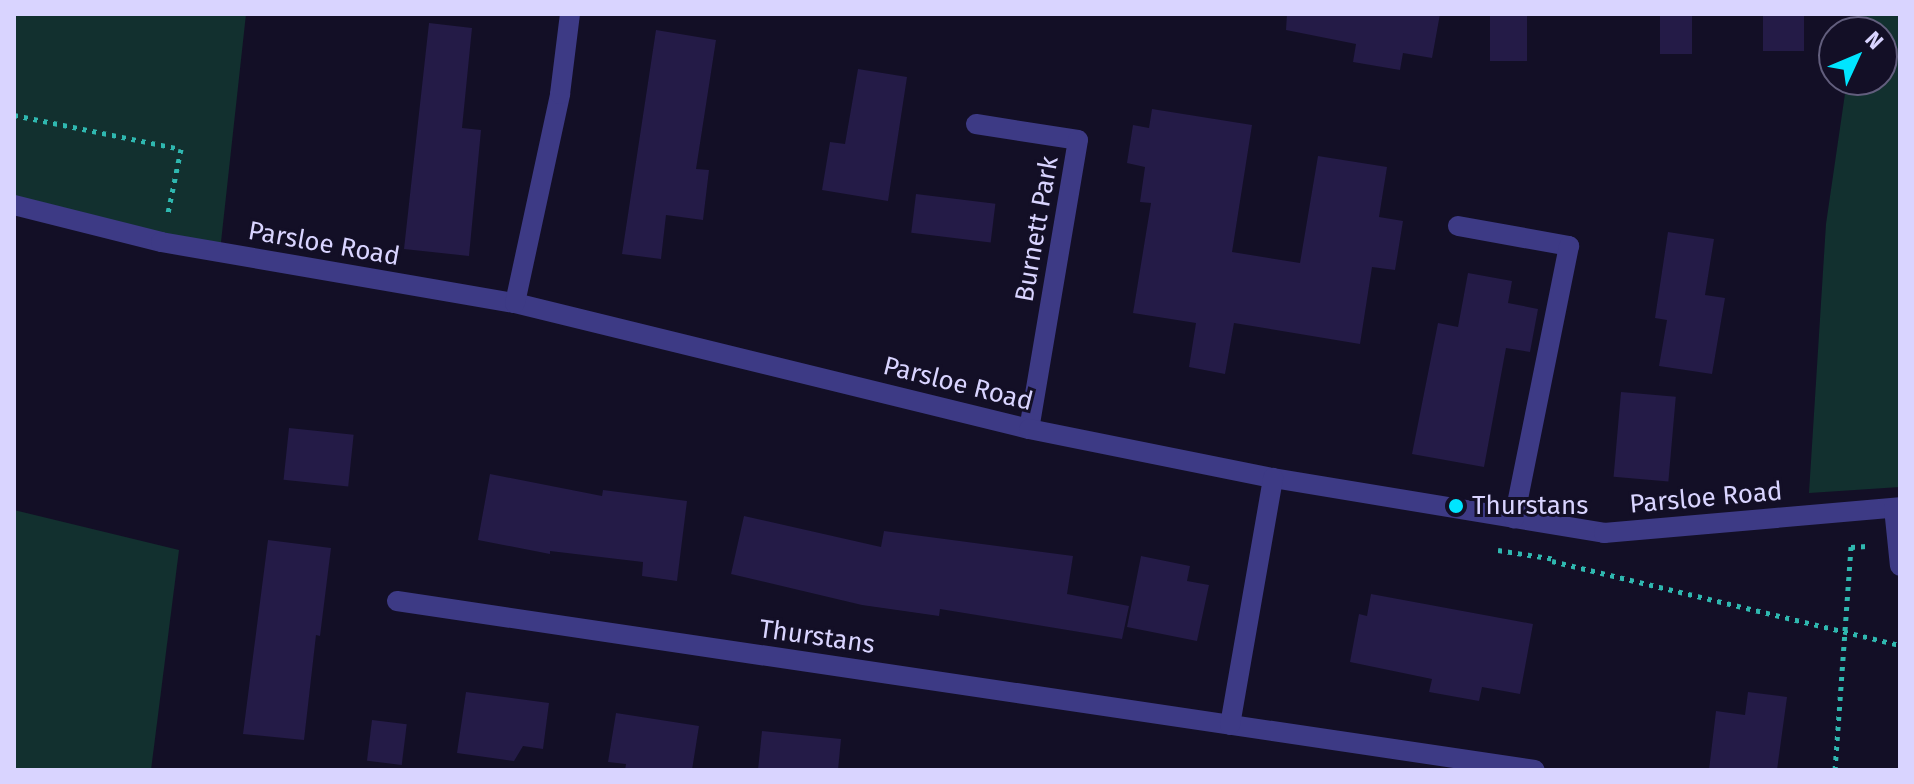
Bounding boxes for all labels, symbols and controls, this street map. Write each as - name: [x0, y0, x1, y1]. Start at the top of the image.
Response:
- north arrow: [1818, 16, 1898, 96]
- text: N: [1859, 26, 1889, 55]
- street label: Burnett Park: [1009, 154, 1065, 304]
- street label: Parsloe Road: [246, 215, 402, 273]
- street label: Parsloe Road: [880, 350, 1036, 418]
- street label: Parsloe Road: [1628, 476, 1784, 520]
- place label: Thurstans: [1472, 490, 1588, 522]
- marker: Thurstans: [1447, 497, 1465, 515]
- street label: Thurstans: [757, 613, 877, 661]

